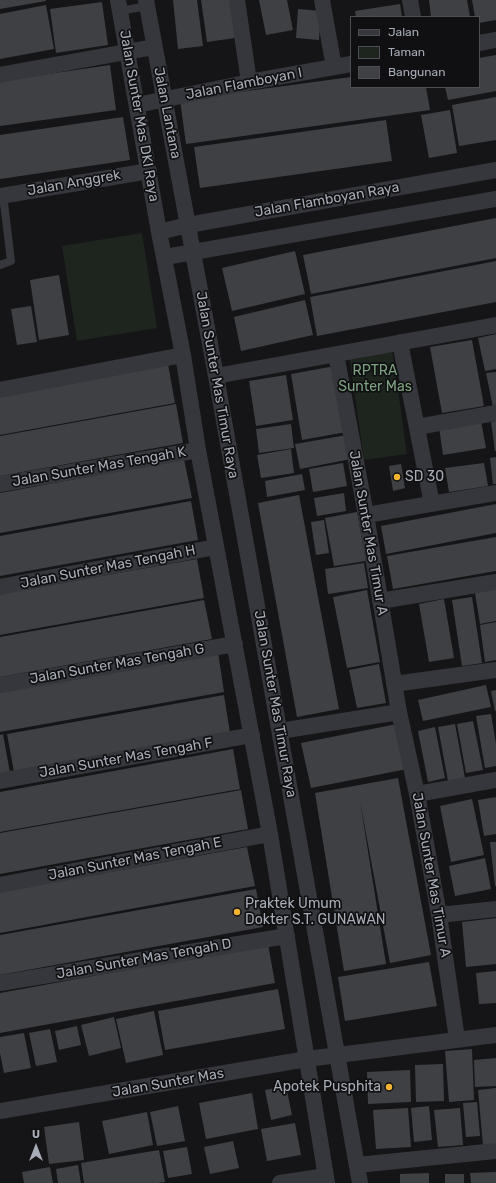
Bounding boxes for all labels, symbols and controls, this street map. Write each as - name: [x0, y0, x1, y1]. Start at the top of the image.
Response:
- legend: [350, 16, 480, 88]
- text: Jalan: [388, 25, 419, 39]
- street label: Jalan Sunter Mas DKI Raya: [116, 29, 162, 203]
- text: Taman: [388, 45, 425, 59]
- street label: Jalan Flamboyan I: [184, 64, 304, 104]
- text: Bangunan: [388, 65, 445, 79]
- street label: Jalan Lantana: [150, 66, 184, 160]
- street label: Jalan Anggrek: [26, 167, 122, 199]
- street label: Jalan Flamboyan Raya: [253, 179, 401, 221]
- street label: Jalan Sunter Mas Timur Raya: [192, 290, 242, 480]
- park label: RPTRA Sunter Mas: [338, 363, 412, 396]
- street label: Jalan Sunter Mas Tengah K: [11, 443, 187, 491]
- street label: Jalan Sunter Mas Timur A: [345, 449, 391, 617]
- place label: SD 30: [405, 469, 444, 485]
- marker: SD 30: [392, 472, 402, 482]
- street label: Jalan Sunter Mas Tengah H: [19, 542, 197, 592]
- street label: Jalan Sunter Mas Timur Raya: [250, 609, 300, 799]
- street label: Jalan Sunter Mas Tengah G: [28, 640, 206, 688]
- street label: Jalan Sunter Mas Tengah F: [38, 734, 214, 782]
- street label: Jalan Sunter Mas Timur A: [408, 791, 454, 959]
- street label: Jalan Sunter Mas Tengah E: [47, 834, 223, 884]
- place label: Praktek Umum Dokter S.T. GUNAWAN: [245, 896, 385, 928]
- marker: Praktek Umum Dokter S.T. GUNAWAN: [232, 907, 242, 917]
- street label: Jalan Sunter Mas Tengah D: [55, 935, 233, 983]
- street label: Jalan Sunter Mas: [111, 1065, 225, 1101]
- place label: Apotek Pusphita: [273, 1079, 381, 1095]
- marker: Apotek Pusphita: [384, 1082, 394, 1092]
- north arrow: [16, 1127, 56, 1167]
- text: U: [32, 1128, 40, 1141]

